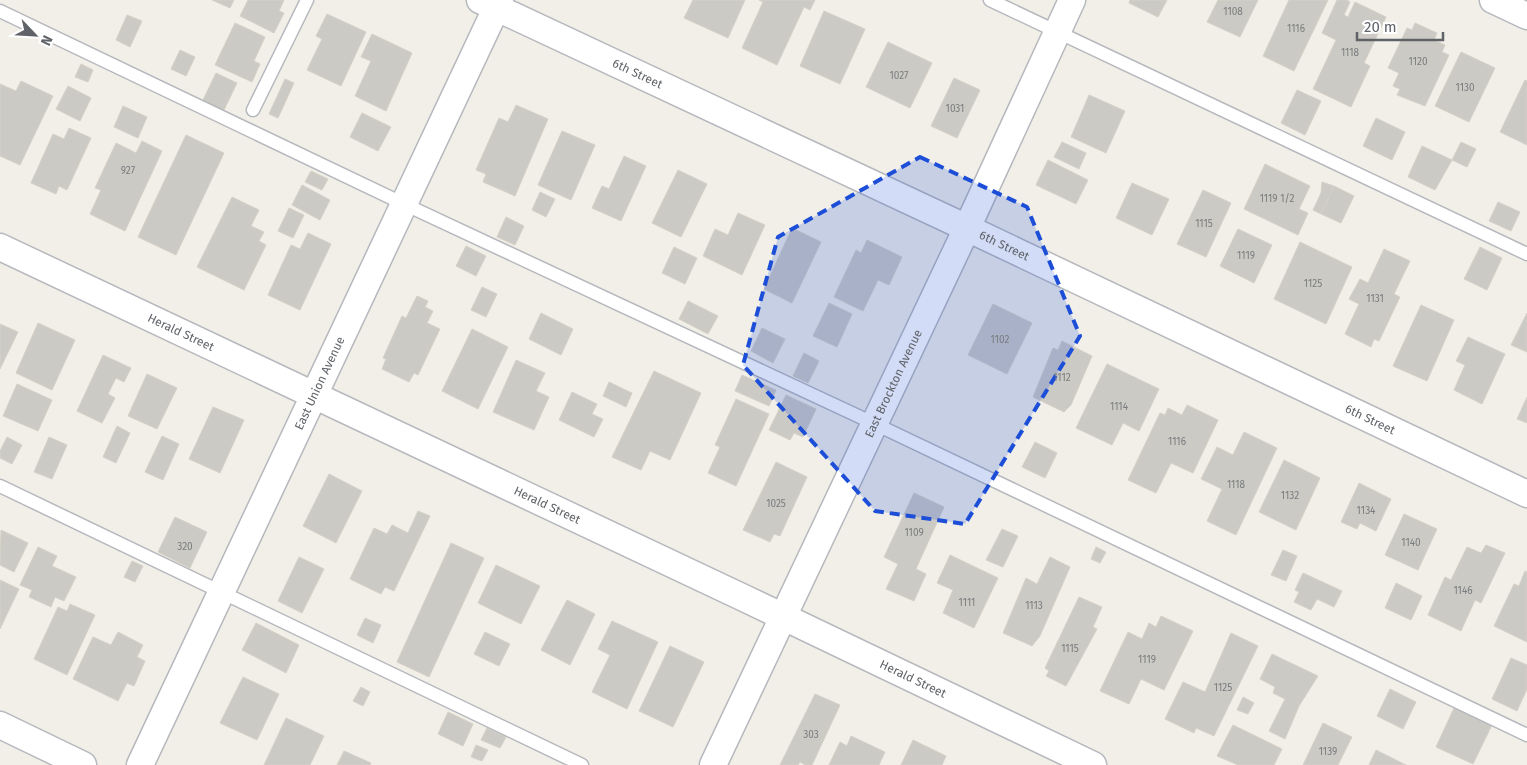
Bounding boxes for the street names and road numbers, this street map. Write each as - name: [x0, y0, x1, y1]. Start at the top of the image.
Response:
- street label: 6th Street: [610, 56, 665, 92]
- street label: 6th Street: [977, 228, 1032, 264]
- street label: Herald Street: [145, 311, 217, 354]
- street label: East Brockton Avenue: [862, 327, 925, 440]
- street label: East Union Avenue: [292, 334, 348, 432]
- street label: 6th Street: [1343, 402, 1398, 438]
- street label: Herald Street: [512, 484, 583, 527]
- street label: Herald Street: [878, 657, 949, 701]

